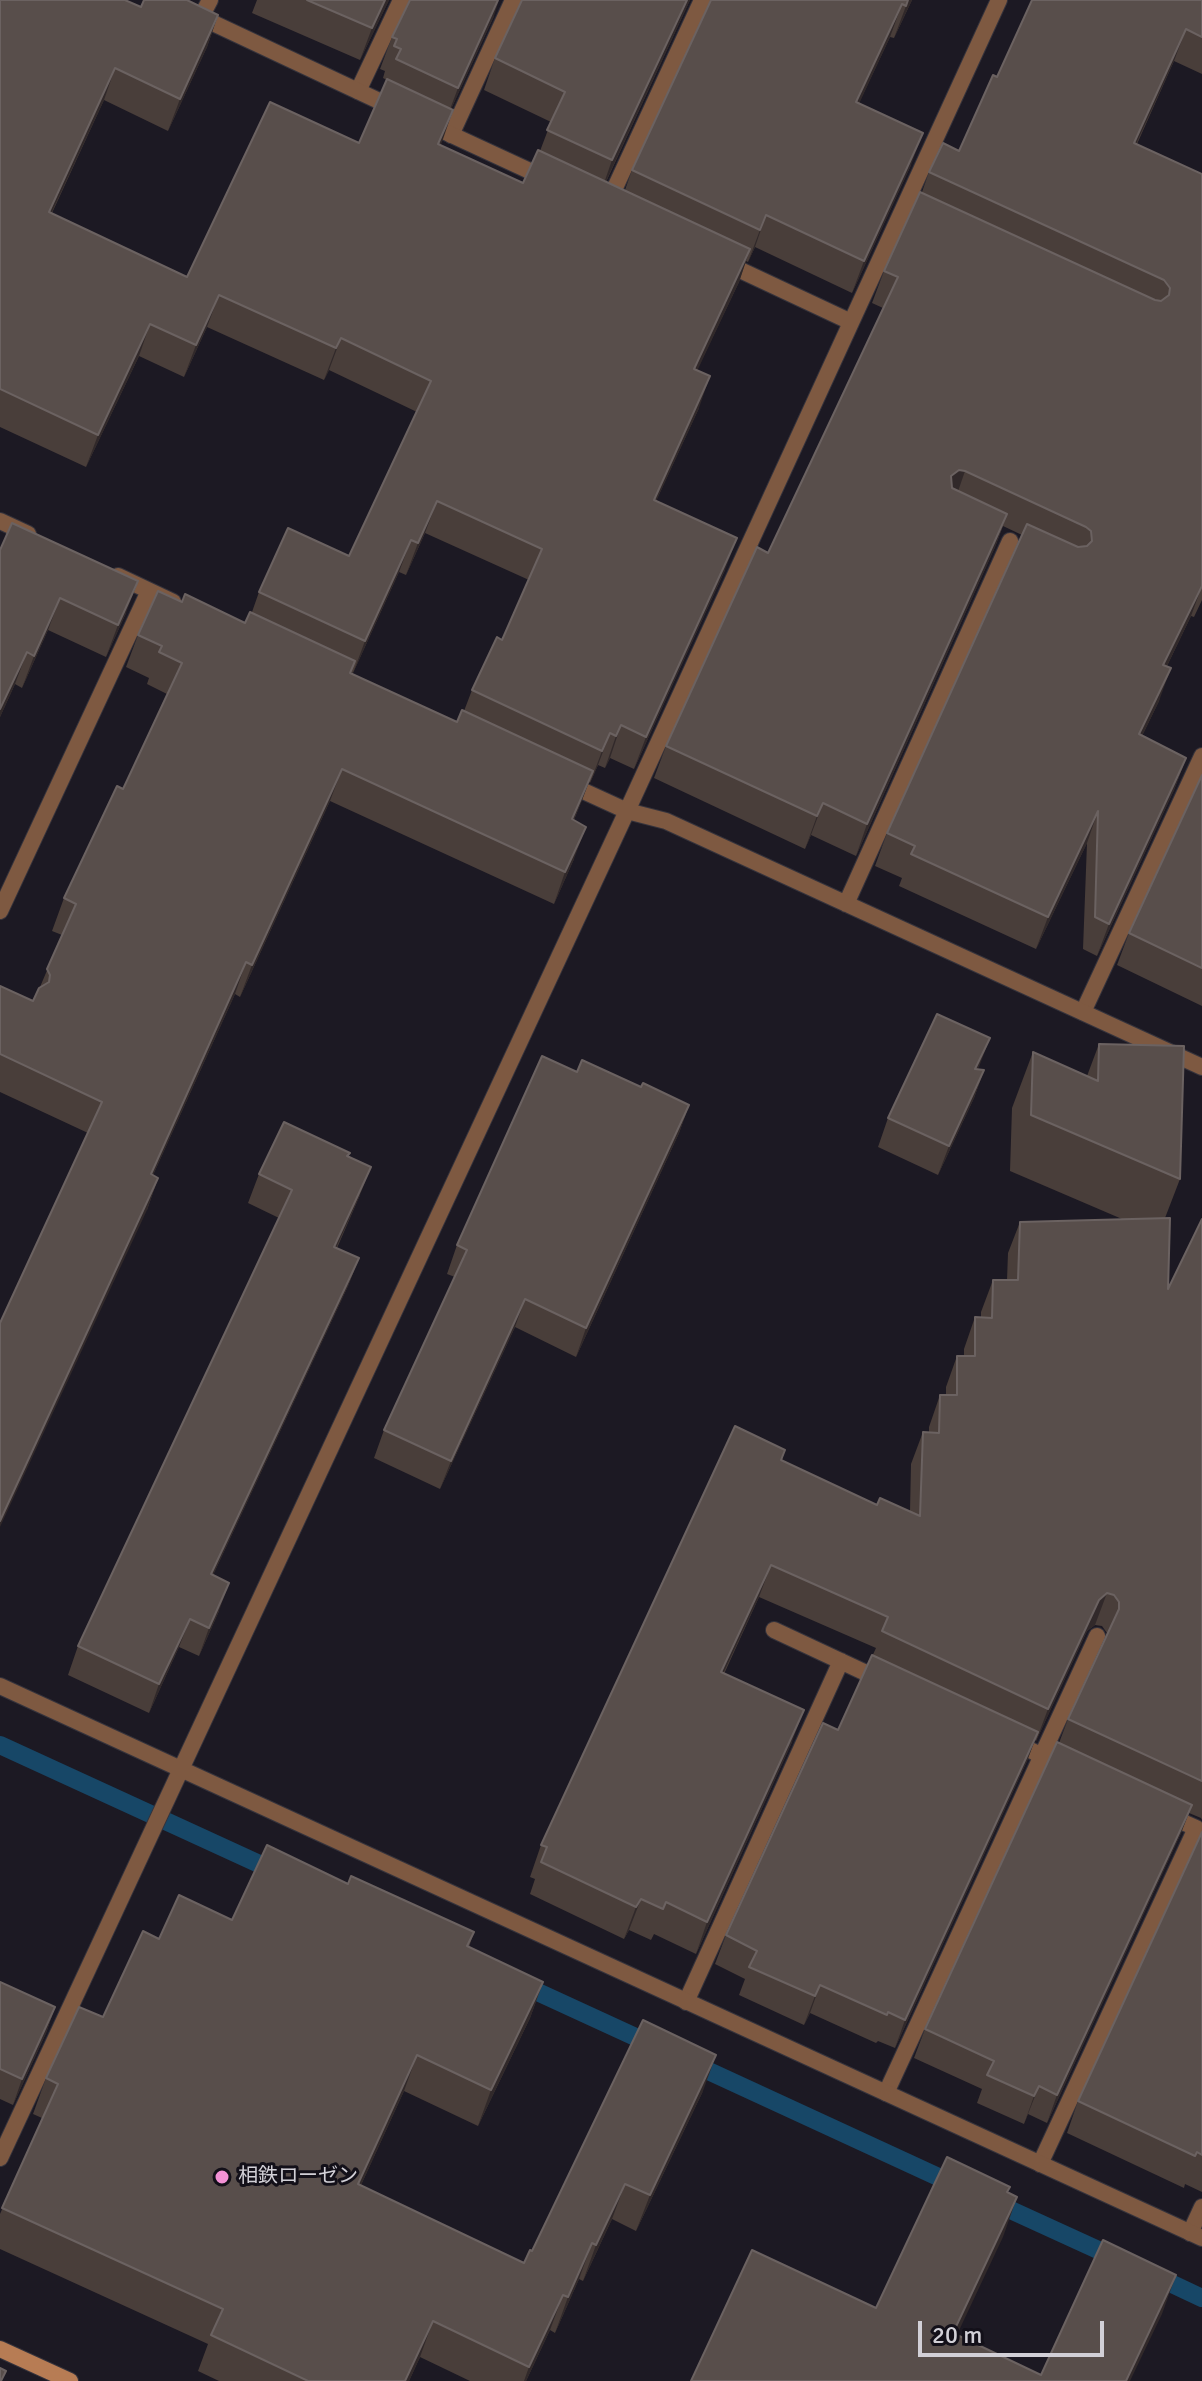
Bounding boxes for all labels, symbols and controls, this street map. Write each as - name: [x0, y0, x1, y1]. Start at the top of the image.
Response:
- place label: 相鉄ローゼン: [238, 2165, 358, 2189]
- marker: 相鉄ローゼン: [213, 2168, 231, 2186]
- scale bar: [922, 2305, 1108, 2355]
- text: 20 m: [932, 2320, 982, 2350]

